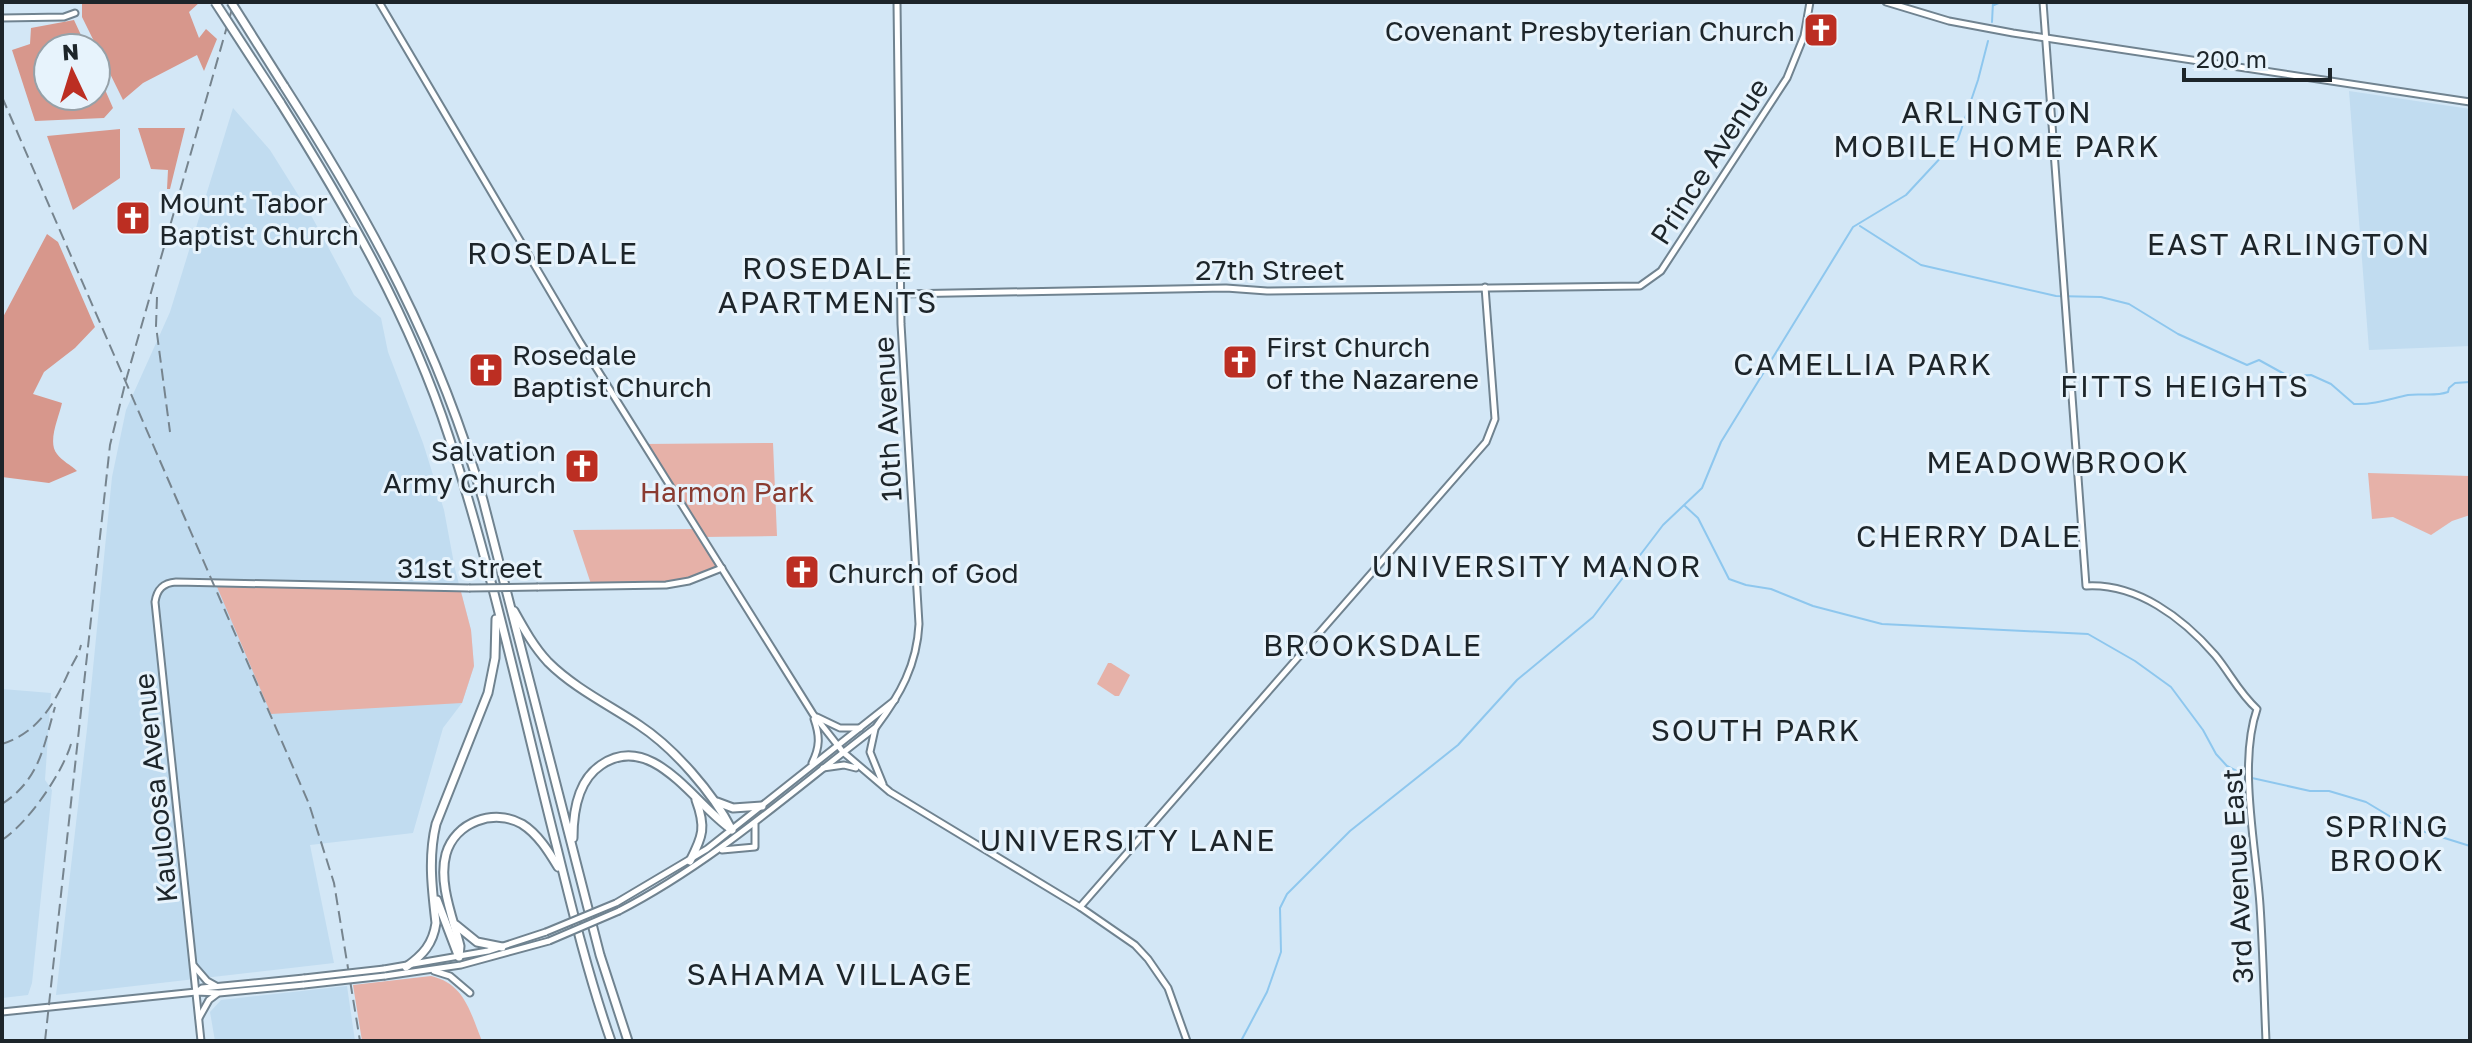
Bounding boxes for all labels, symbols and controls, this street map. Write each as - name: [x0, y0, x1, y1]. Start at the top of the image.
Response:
- church icon: Covenant Presbyterian Church: [1802, 11, 1840, 49]
- place label: Covenant Presbyterian Church: [1385, 14, 1795, 47]
- north arrow: [32, 32, 112, 112]
- scale bar: [2184, 32, 2330, 82]
- text: N: [61, 37, 80, 66]
- text: 200 m: [2196, 44, 2267, 73]
- street label: Prince Avenue: [1643, 72, 1775, 250]
- district label: ARLINGTON MOBILE HOME PARK: [1833, 94, 2161, 164]
- place label: Mount Tabor Baptist Church: [159, 186, 359, 251]
- church icon: Mount Tabor Baptist Church: [114, 199, 152, 237]
- district label: EAST ARLINGTON: [2147, 226, 2431, 262]
- district label: ROSEDALE: [467, 235, 639, 271]
- district label: ROSEDALE APARTMENTS: [718, 250, 938, 320]
- street label: 27th Street: [1195, 253, 1345, 286]
- place label: First Church of the Nazarene: [1266, 330, 1479, 395]
- street label: 10th Avenue: [866, 336, 908, 502]
- place label: Rosedale Baptist Church: [512, 338, 712, 403]
- church icon: First Church of the Nazarene: [1221, 343, 1259, 381]
- district label: CAMELLIA PARK: [1733, 346, 1993, 382]
- church icon: Rosedale Baptist Church: [467, 351, 505, 389]
- district label: FITTS HEIGHTS: [2060, 368, 2310, 404]
- place label: Salvation Army Church: [383, 434, 556, 499]
- district label: MEADOWBROOK: [1926, 444, 2190, 480]
- church icon: Salvation Army Church: [563, 447, 601, 485]
- park label: Harmon Park: [640, 475, 814, 508]
- district label: CHERRY DALE: [1856, 518, 2082, 554]
- district label: UNIVERSITY MANOR: [1371, 548, 1703, 584]
- street label: 31st Street: [397, 551, 543, 584]
- church icon: Church of God: [783, 553, 821, 591]
- place label: Church of God: [828, 556, 1019, 589]
- district label: BROOKSDALE: [1263, 627, 1483, 663]
- street label: Kauloosa Avenue: [127, 672, 183, 904]
- district label: SOUTH PARK: [1651, 712, 1861, 748]
- street label: 3rd Avenue East: [2215, 767, 2259, 985]
- district label: SPRING BROOK: [2325, 808, 2449, 878]
- district label: UNIVERSITY LANE: [980, 822, 1276, 858]
- district label: SAHAMA VILLAGE: [687, 956, 973, 992]

